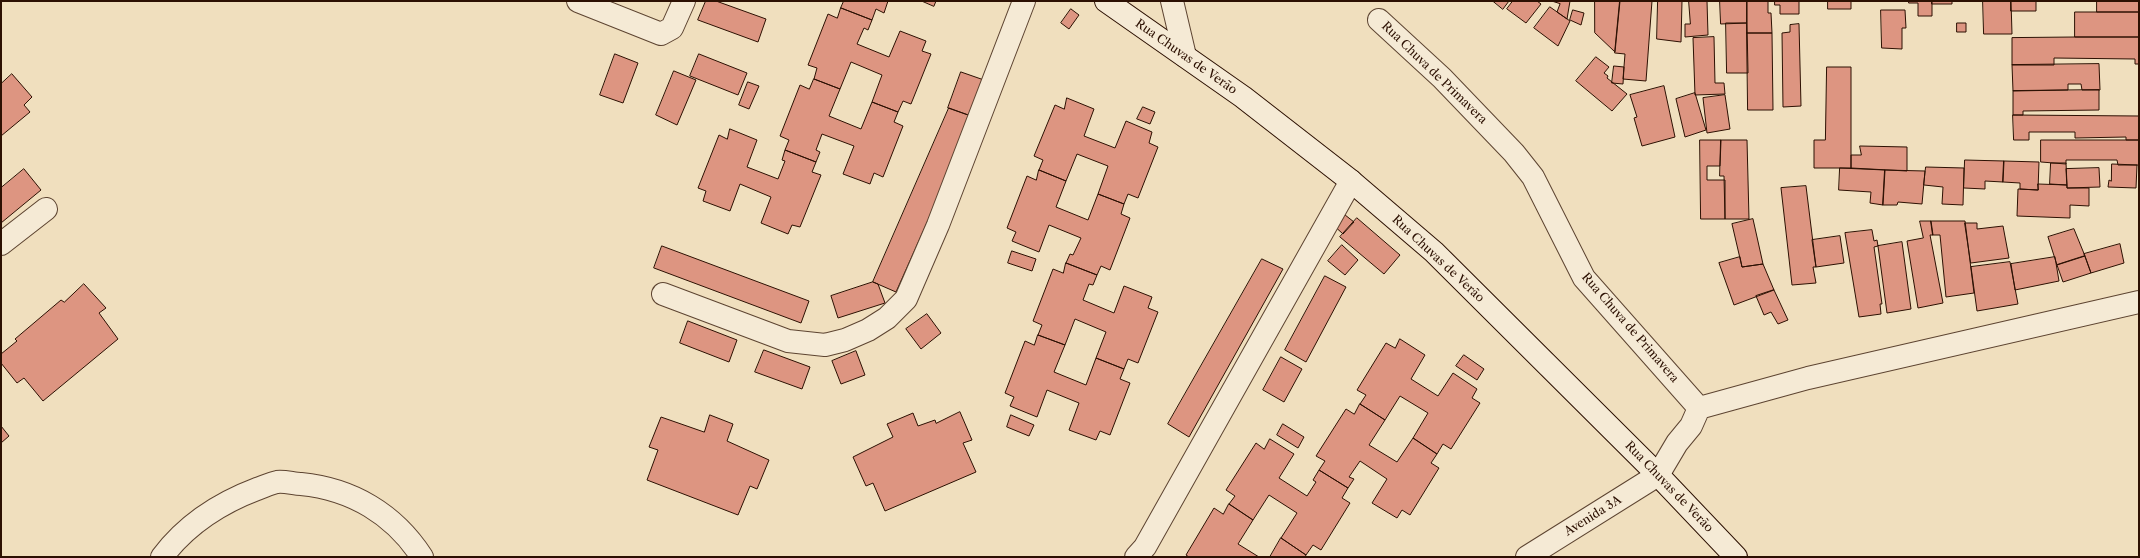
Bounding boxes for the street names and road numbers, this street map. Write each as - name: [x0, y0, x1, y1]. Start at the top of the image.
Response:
- street label: Rua Chuvas de Verão: [1132, 16, 1240, 98]
- street label: Rua Chuva de Primavera: [1378, 19, 1490, 127]
- street label: Rua Chuvas de Verão: [1389, 213, 1487, 305]
- street label: Rua Chuva de Primavera: [1578, 270, 1682, 386]
- street label: Rua Chuvas de Verão: [1622, 439, 1716, 535]
- street label: Avenida 3A: [1562, 493, 1624, 539]

